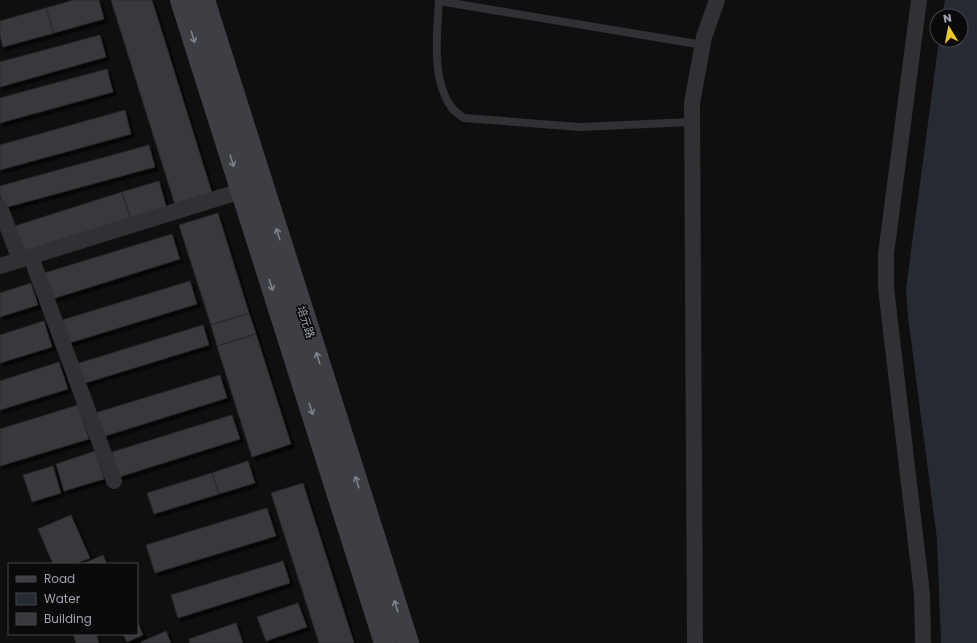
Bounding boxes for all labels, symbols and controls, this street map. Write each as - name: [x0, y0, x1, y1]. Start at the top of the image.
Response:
- north arrow: [929, 8, 969, 48]
- text: N: [942, 10, 953, 27]
- one-way arrow: [190, 31, 197, 44]
- one-way arrow: [229, 154, 236, 167]
- one-way arrow: [274, 228, 281, 241]
- one-way arrow: [268, 279, 276, 291]
- street label: 培元路: [293, 304, 319, 340]
- one-way arrow: [313, 352, 321, 364]
- one-way arrow: [308, 402, 315, 415]
- one-way arrow: [353, 476, 360, 489]
- legend: [8, 563, 138, 635]
- text: Road: [44, 570, 75, 587]
- text: Water: [44, 590, 81, 607]
- one-way arrow: [392, 600, 399, 613]
- text: Building: [44, 610, 92, 627]

